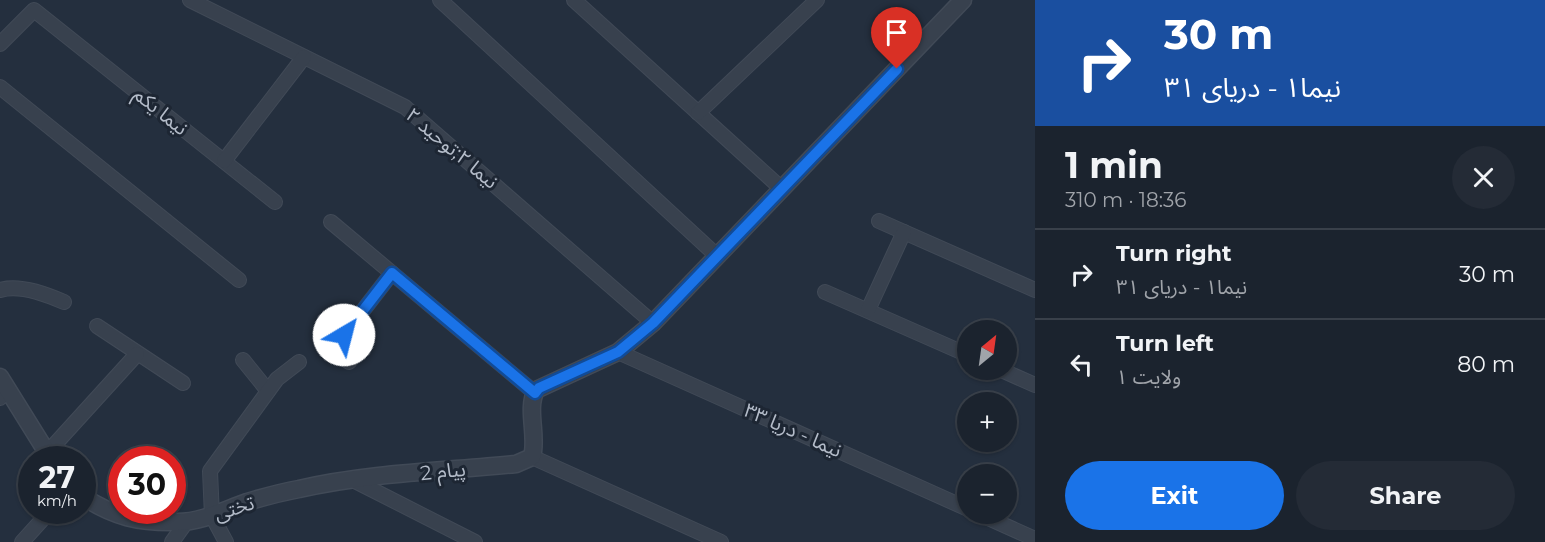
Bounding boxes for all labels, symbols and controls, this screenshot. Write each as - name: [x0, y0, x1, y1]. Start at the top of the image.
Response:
- pin: [871, 7, 922, 69]
- text: 30 m: [1164, 8, 1273, 60]
- icon: arrive: [880, 16, 913, 49]
- icon: right: [1065, 24, 1143, 102]
- text: نیما۱ - دریای ۳۱: [1164, 71, 1341, 104]
- street label: نیما یکم: [127, 82, 193, 142]
- street label: نیما ۲;توحید ۲: [401, 102, 503, 194]
- text: 1 min: [1065, 143, 1163, 187]
- button: close: [1452, 146, 1515, 209]
- text: 310 m · 18:36: [1065, 188, 1186, 212]
- text: Turn right: [1116, 240, 1231, 267]
- icon: right: [1065, 258, 1098, 291]
- text: 30 m: [1459, 261, 1515, 288]
- text: نیما۱ - دریای ۳۱: [1116, 275, 1247, 299]
- position arrow: [312, 303, 376, 367]
- north arrow: [957, 320, 1017, 380]
- map controls: [957, 320, 1017, 524]
- text: Turn left: [1116, 330, 1214, 357]
- icon: left: [1065, 348, 1098, 381]
- text: 80 m: [1457, 351, 1515, 378]
- text: ولایت ۱: [1116, 365, 1181, 389]
- button: +: [957, 392, 1017, 452]
- street label: نیما - دریا ۳۳: [740, 398, 846, 462]
- speed limit sign: 30: [108, 446, 186, 524]
- street label: پیام 2: [419, 457, 467, 488]
- text: 27: [39, 459, 75, 496]
- button: Exit: [1065, 461, 1284, 530]
- button: Share: [1296, 461, 1515, 530]
- button: −: [957, 464, 1017, 524]
- street label: تختی: [211, 490, 257, 526]
- text: km/h: [37, 491, 77, 510]

